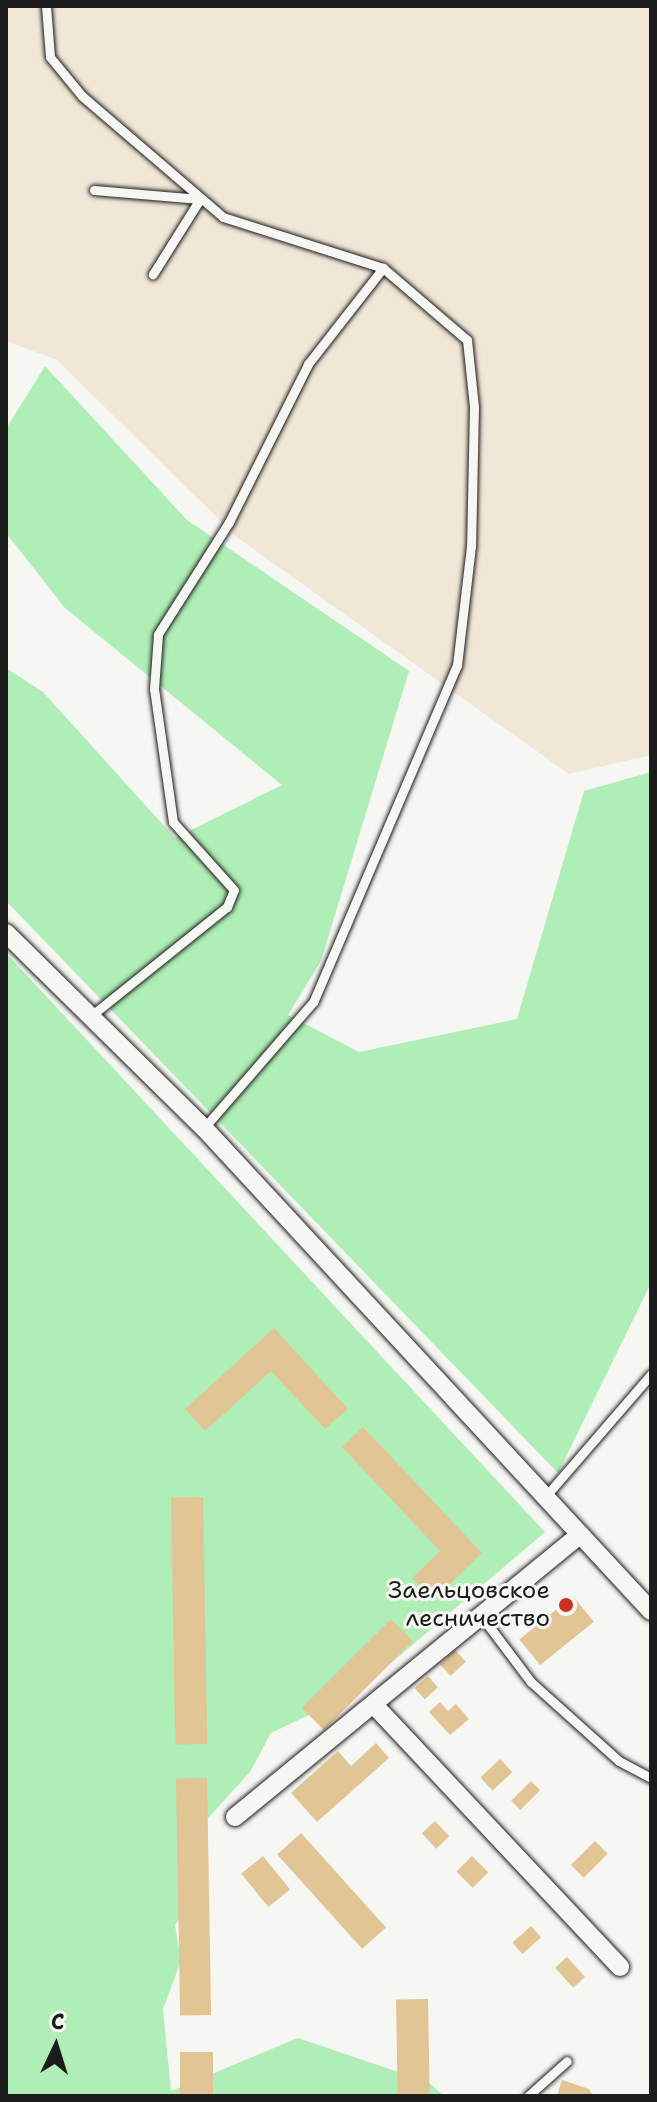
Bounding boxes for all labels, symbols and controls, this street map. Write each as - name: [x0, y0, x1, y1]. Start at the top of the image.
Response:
- place label: Заельцовское лесничество: [388, 1577, 550, 1633]
- marker: Заельцовское лесничество: [557, 1596, 575, 1614]
- north arrow: [16, 2006, 96, 2086]
- text: С: [50, 2007, 65, 2036]

